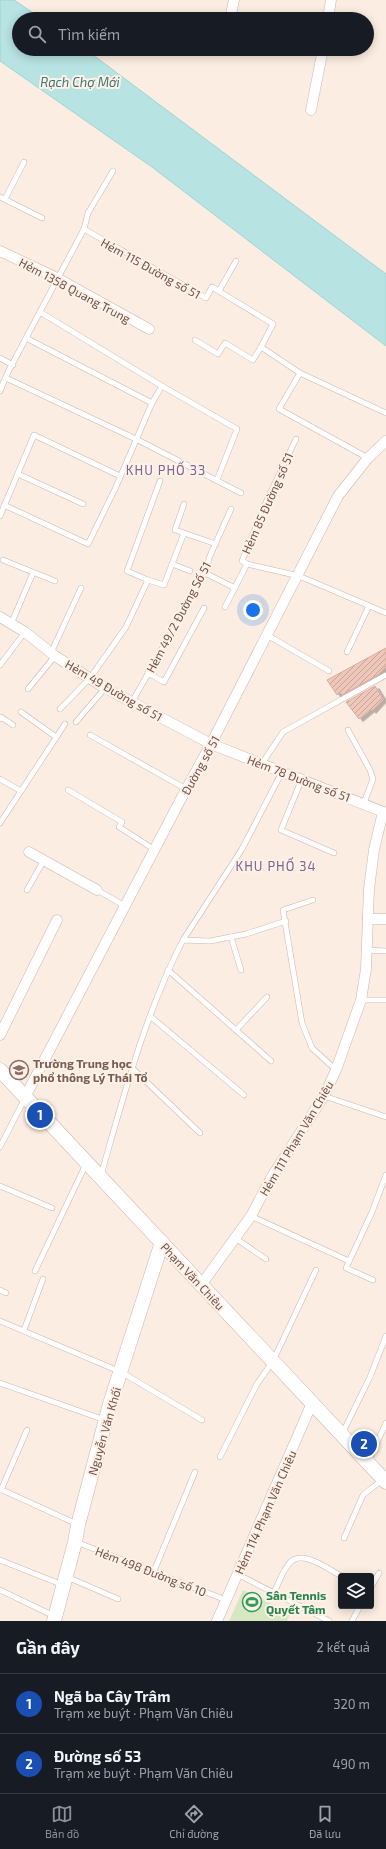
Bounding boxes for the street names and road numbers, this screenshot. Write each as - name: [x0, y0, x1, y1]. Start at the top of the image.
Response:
- street label: Hẻm 115 Đường số 51: [99, 235, 203, 301]
- street label: Hẻm 1358 Quang Trung: [16, 255, 133, 326]
- street label: Hẻm 85 Đường số 51: [238, 450, 296, 556]
- street label: Hẻm 49/2 Đường Số 51: [143, 559, 213, 675]
- street label: Hẻm 49 Đường số 51: [63, 656, 165, 724]
- street label: Đường số 51: [178, 733, 222, 797]
- street label: Hẻm 78 Đường số 51: [246, 752, 352, 804]
- street label: Hẻm 111 Phạm Văn Chiêu: [256, 1078, 337, 1198]
- street label: Phạm Văn Chiêu: [158, 1239, 228, 1313]
- street label: Nguyễn Văn Khối: [85, 1385, 123, 1477]
- street label: Hẻm 114 Phạm Văn Chiêu: [231, 1448, 300, 1576]
- street label: Hẻm 498 Đường số 10: [93, 1543, 209, 1599]

